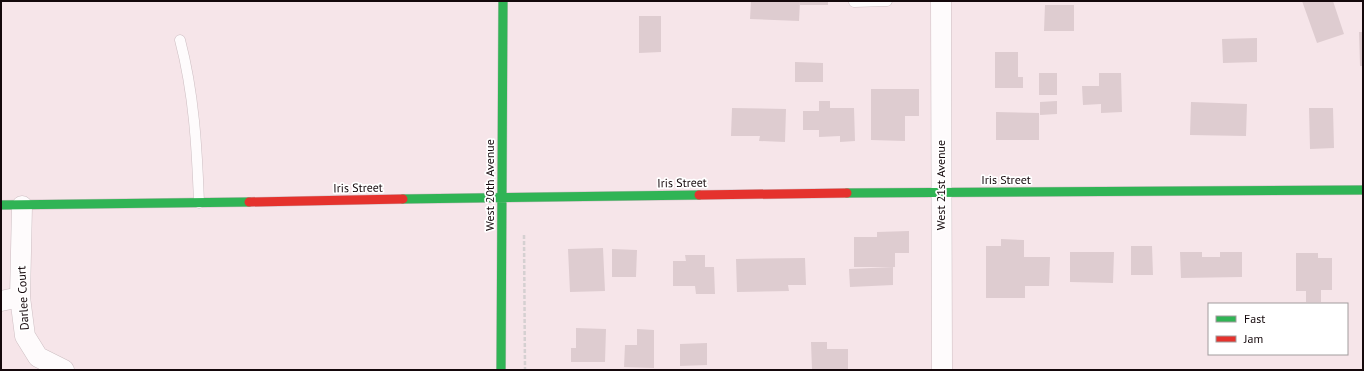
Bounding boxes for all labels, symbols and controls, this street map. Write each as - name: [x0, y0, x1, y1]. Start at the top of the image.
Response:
- street label: West 20th Avenue: [482, 139, 497, 231]
- street label: West 21st Avenue: [933, 140, 948, 230]
- street label: Iris Street: [981, 172, 1031, 187]
- street label: Iris Street: [657, 175, 707, 190]
- street label: Iris Street: [333, 180, 383, 195]
- street label: Darlee Court: [13, 265, 32, 331]
- legend: [1208, 303, 1348, 355]
- text: Fast: [1244, 311, 1265, 326]
- text: Jam: [1243, 331, 1263, 346]

